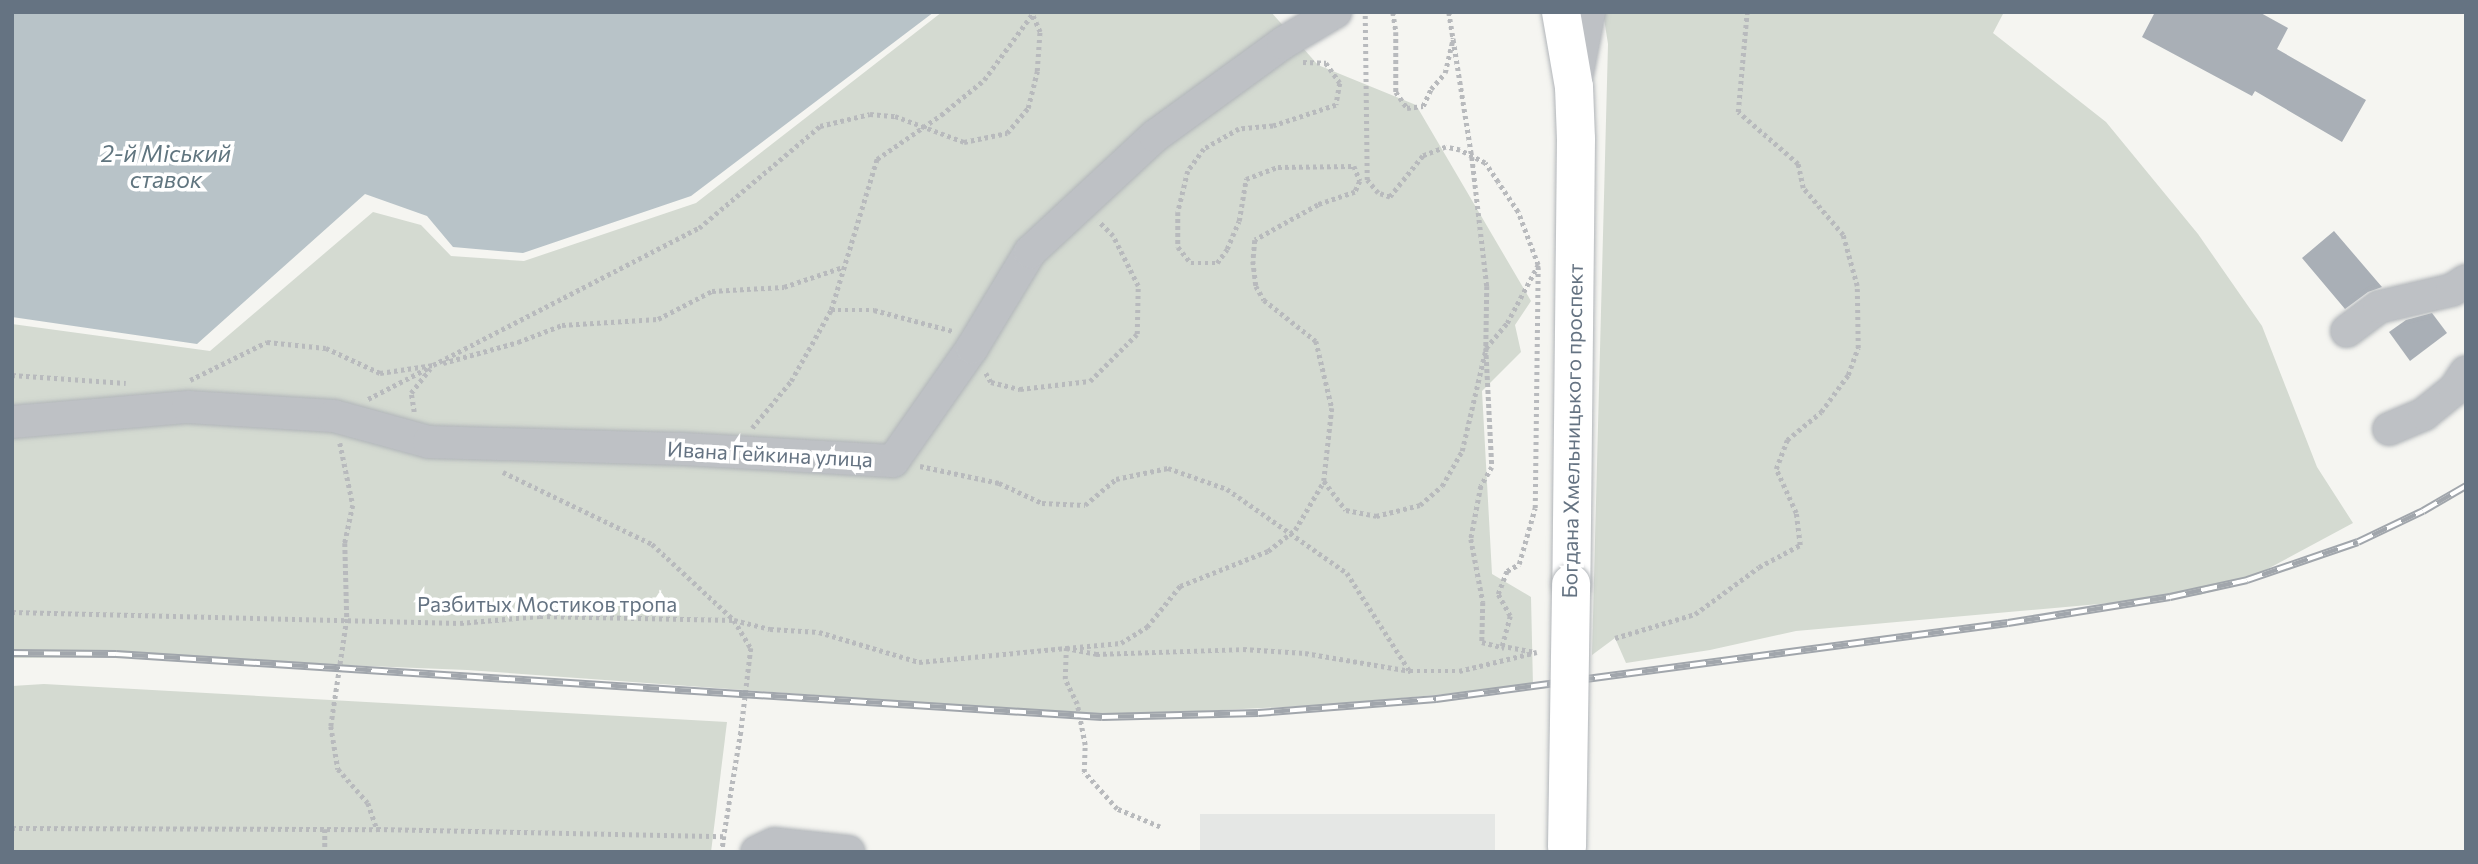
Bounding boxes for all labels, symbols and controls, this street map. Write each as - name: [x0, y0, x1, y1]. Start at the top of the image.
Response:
- water label: 2-й Міський ставок: [101, 139, 231, 193]
- street label: Богдана Хмельницького проспект: [1556, 263, 1588, 599]
- street label: Ивана Гейкина улица: [667, 436, 873, 472]
- street label: Разбитых Мостиков тропа: [417, 591, 677, 617]

